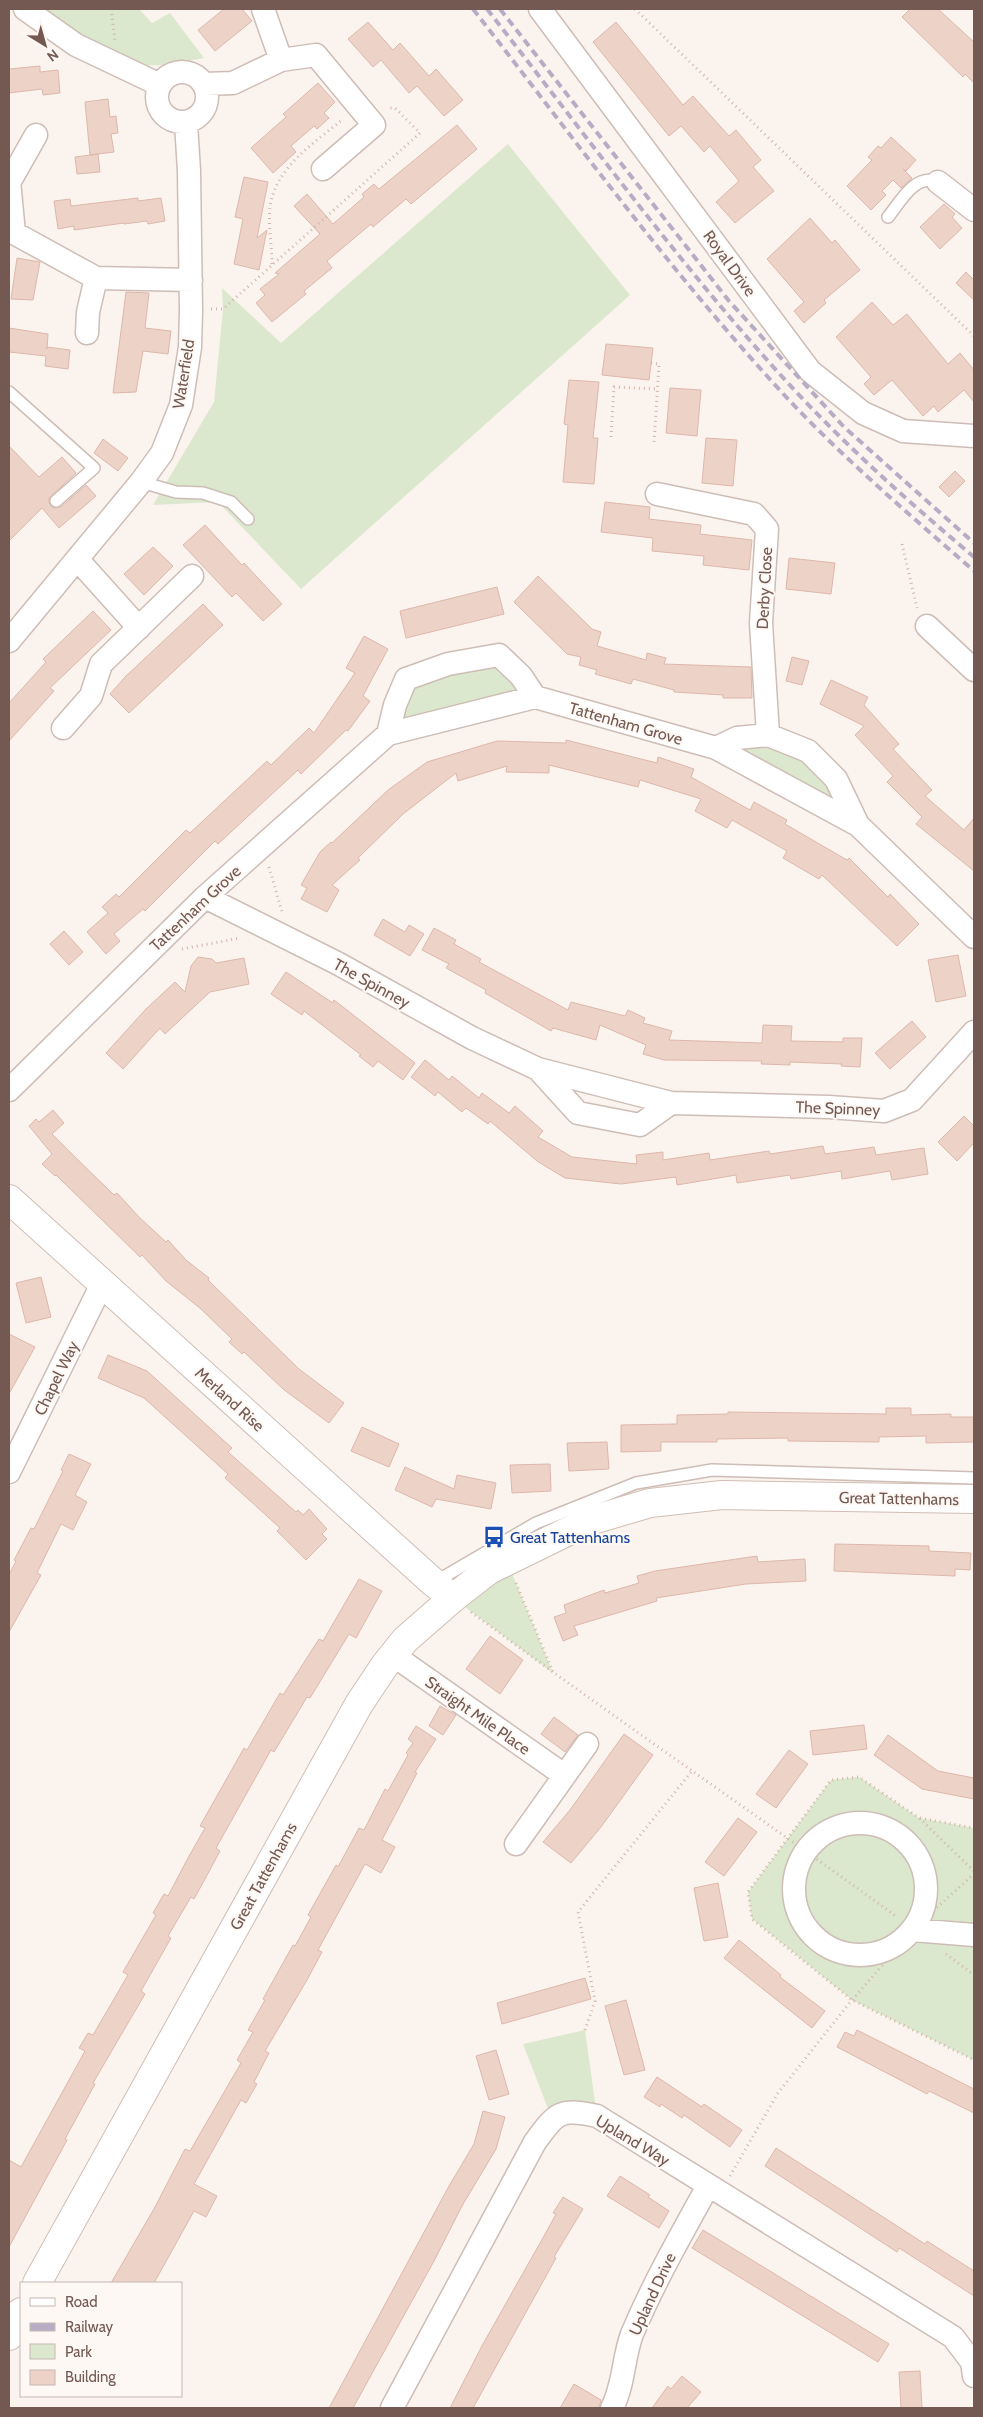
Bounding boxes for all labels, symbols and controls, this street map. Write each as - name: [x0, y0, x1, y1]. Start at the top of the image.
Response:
- north arrow: [20, 20, 70, 70]
- text: N: [43, 45, 62, 66]
- street label: Royal Drive: [699, 227, 760, 300]
- street label: Waterfield: [169, 338, 198, 410]
- street label: Derby Close: [753, 546, 776, 630]
- street label: Tattenham Grove: [567, 698, 685, 749]
- street label: Tattenham Grove: [146, 862, 245, 955]
- street label: The Spinney: [330, 955, 413, 1012]
- street label: The Spinney: [795, 1098, 881, 1119]
- street label: Chapel Way: [30, 1338, 83, 1419]
- street label: Merland Rise: [191, 1363, 268, 1435]
- street label: Great Tattenhams: [839, 1488, 960, 1509]
- bus stop icon: Great Tattenhams: [481, 1524, 507, 1550]
- place label: Great Tattenhams: [510, 1528, 631, 1547]
- street label: Straight Mile Place: [422, 1672, 534, 1759]
- street label: Great Tattenhams: [226, 1819, 301, 1933]
- street label: Upland Way: [592, 2111, 673, 2170]
- street label: Upland Drive: [625, 2250, 680, 2339]
- legend: [20, 2282, 182, 2397]
- text: Road: [65, 2293, 98, 2311]
- text: Railway: [65, 2318, 114, 2336]
- text: Park: [65, 2343, 92, 2361]
- text: Building: [65, 2368, 116, 2386]

